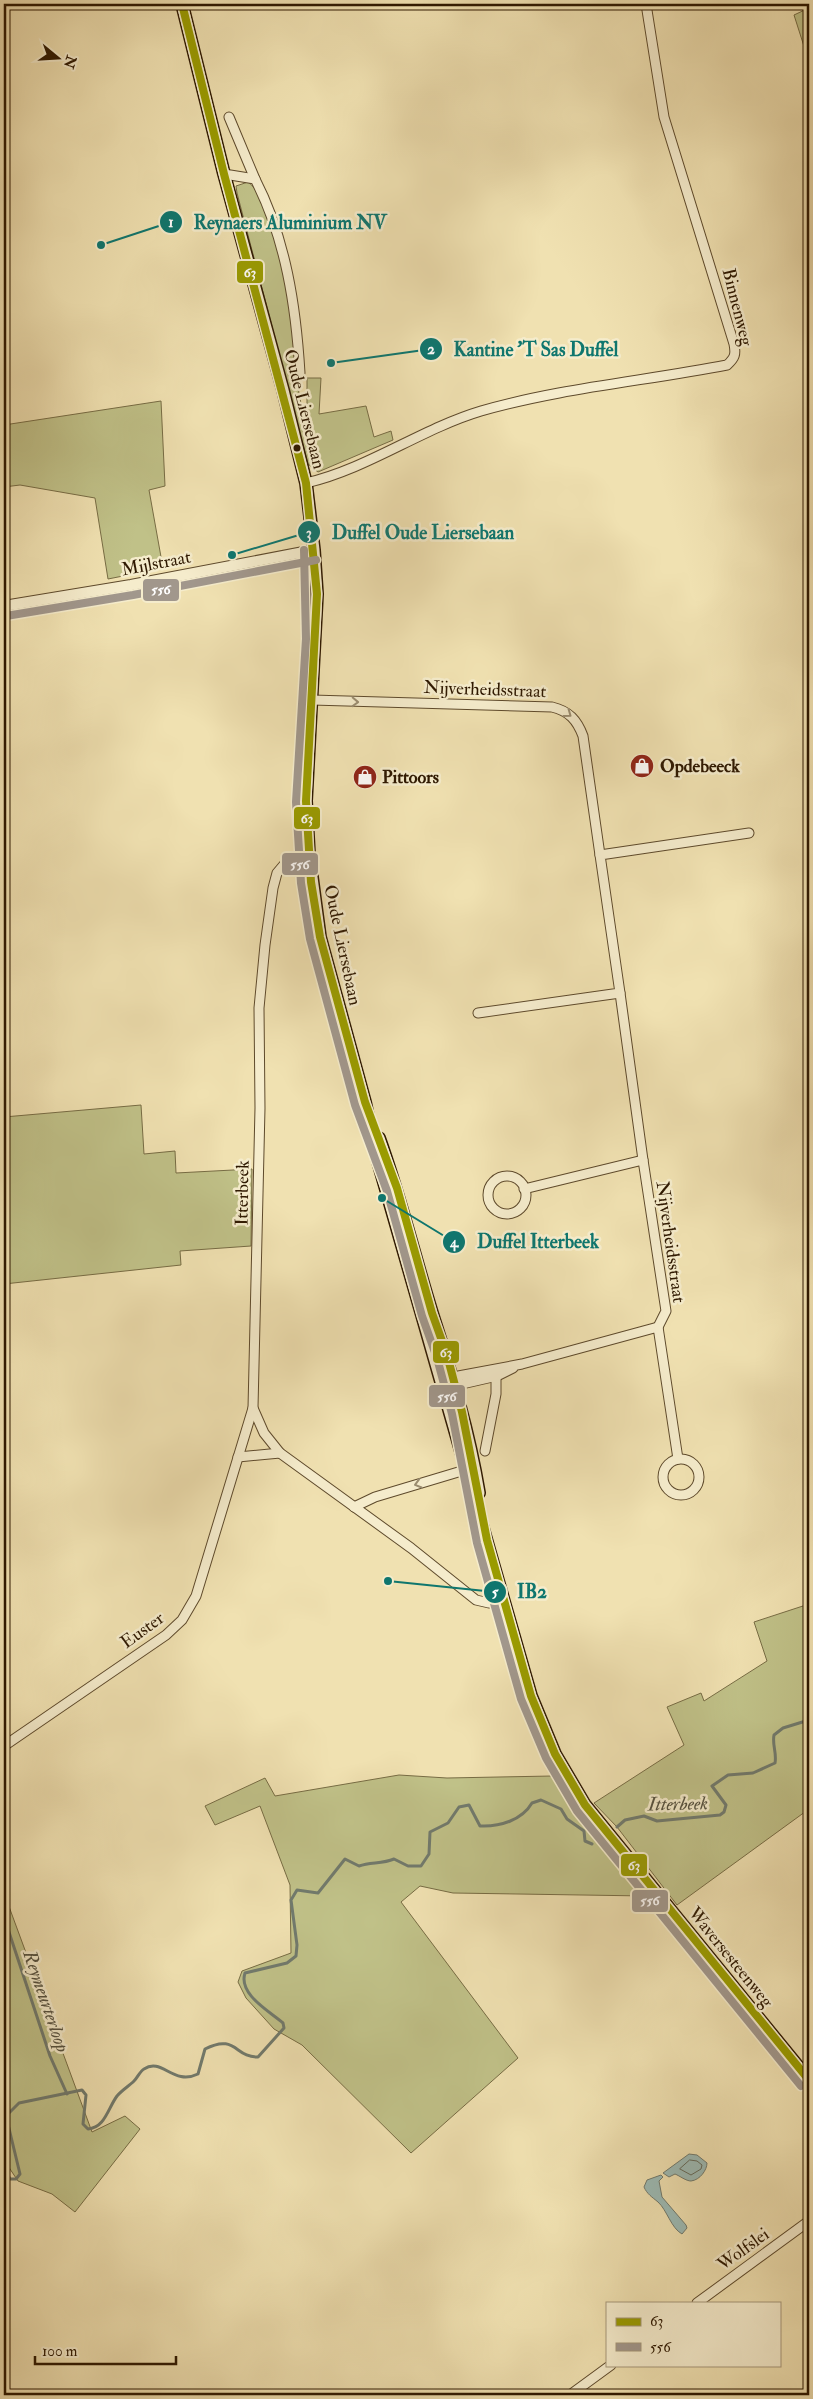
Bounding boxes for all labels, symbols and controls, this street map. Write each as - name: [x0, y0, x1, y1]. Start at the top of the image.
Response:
- north arrow: [32, 32, 82, 82]
- text: N: [60, 52, 80, 71]
- callout: Reynaers Aluminium NV: [158, 205, 397, 239]
- text: Reynaers Aluminium NV: [193, 211, 388, 236]
- text: 1: [168, 213, 174, 232]
- line badge: 63: [236, 260, 264, 284]
- text: 63: [244, 264, 256, 281]
- street label: Binnenweg: [717, 266, 759, 349]
- callout: Kantine 'T Sas Duffel: [418, 332, 628, 366]
- text: Kantine 'T Sas Duffel: [454, 338, 619, 362]
- text: 2: [427, 340, 435, 359]
- street label: Oude Liersebaan: [279, 347, 331, 471]
- unlabelled marker: [292, 443, 302, 453]
- callout: Duffel Oude Liersebaan: [297, 515, 524, 549]
- text: Duffel Oude Liersebaan: [332, 521, 514, 545]
- text: 3: [306, 524, 312, 543]
- street label: Mijlstraat: [119, 545, 193, 581]
- line badge: 556: [142, 578, 180, 602]
- text: 556: [151, 581, 172, 598]
- street label: Nijverheidsstraat: [423, 676, 547, 703]
- one-way arrow: [352, 697, 360, 707]
- one-way arrow: [562, 708, 572, 717]
- shop icon: Opdebeeck: [629, 753, 655, 779]
- place label: Opdebeeck: [660, 755, 740, 778]
- shop icon: Pittoors: [352, 764, 378, 790]
- place label: Pittoors: [382, 766, 439, 789]
- line badge: 63: [293, 806, 321, 830]
- text: 63: [301, 810, 313, 827]
- line badge: 556: [281, 852, 319, 876]
- text: 556: [290, 856, 311, 873]
- street label: Oude Liersebaan: [319, 883, 367, 1008]
- street label: Itterbeek: [230, 1160, 255, 1226]
- street label: Nijverheidsstraat: [651, 1180, 690, 1305]
- callout: Duffel Itterbeek: [442, 1225, 609, 1259]
- text: Duffel Itterbeek: [477, 1230, 600, 1254]
- text: 4: [449, 1233, 459, 1252]
- line badge: 63: [432, 1340, 460, 1364]
- text: 63: [440, 1344, 452, 1361]
- line badge: 556: [428, 1384, 466, 1408]
- text: 556: [437, 1388, 458, 1405]
- one-way arrow: [415, 1479, 423, 1489]
- callout: IB2: [482, 1575, 557, 1609]
- text: IB2: [517, 1580, 547, 1604]
- text: 5: [492, 1583, 499, 1602]
- street label: Euster: [116, 1607, 169, 1654]
- water label: Itterbeek: [647, 1791, 708, 1817]
- line badge: 63: [620, 1853, 648, 1877]
- text: 63: [628, 1857, 640, 1874]
- line badge: 556: [631, 1889, 669, 1913]
- text: 556: [640, 1892, 661, 1909]
- street label: Waversesteenweg: [682, 1902, 779, 2013]
- water label: Reymeurterloop: [17, 1946, 75, 2056]
- street label: Wolfslei: [712, 2223, 774, 2277]
- legend: [606, 2302, 780, 2366]
- text: 63: [650, 2312, 663, 2331]
- scale bar: [35, 2334, 176, 2366]
- text: 556: [650, 2338, 672, 2357]
- text: 100 m: [42, 2342, 78, 2361]

